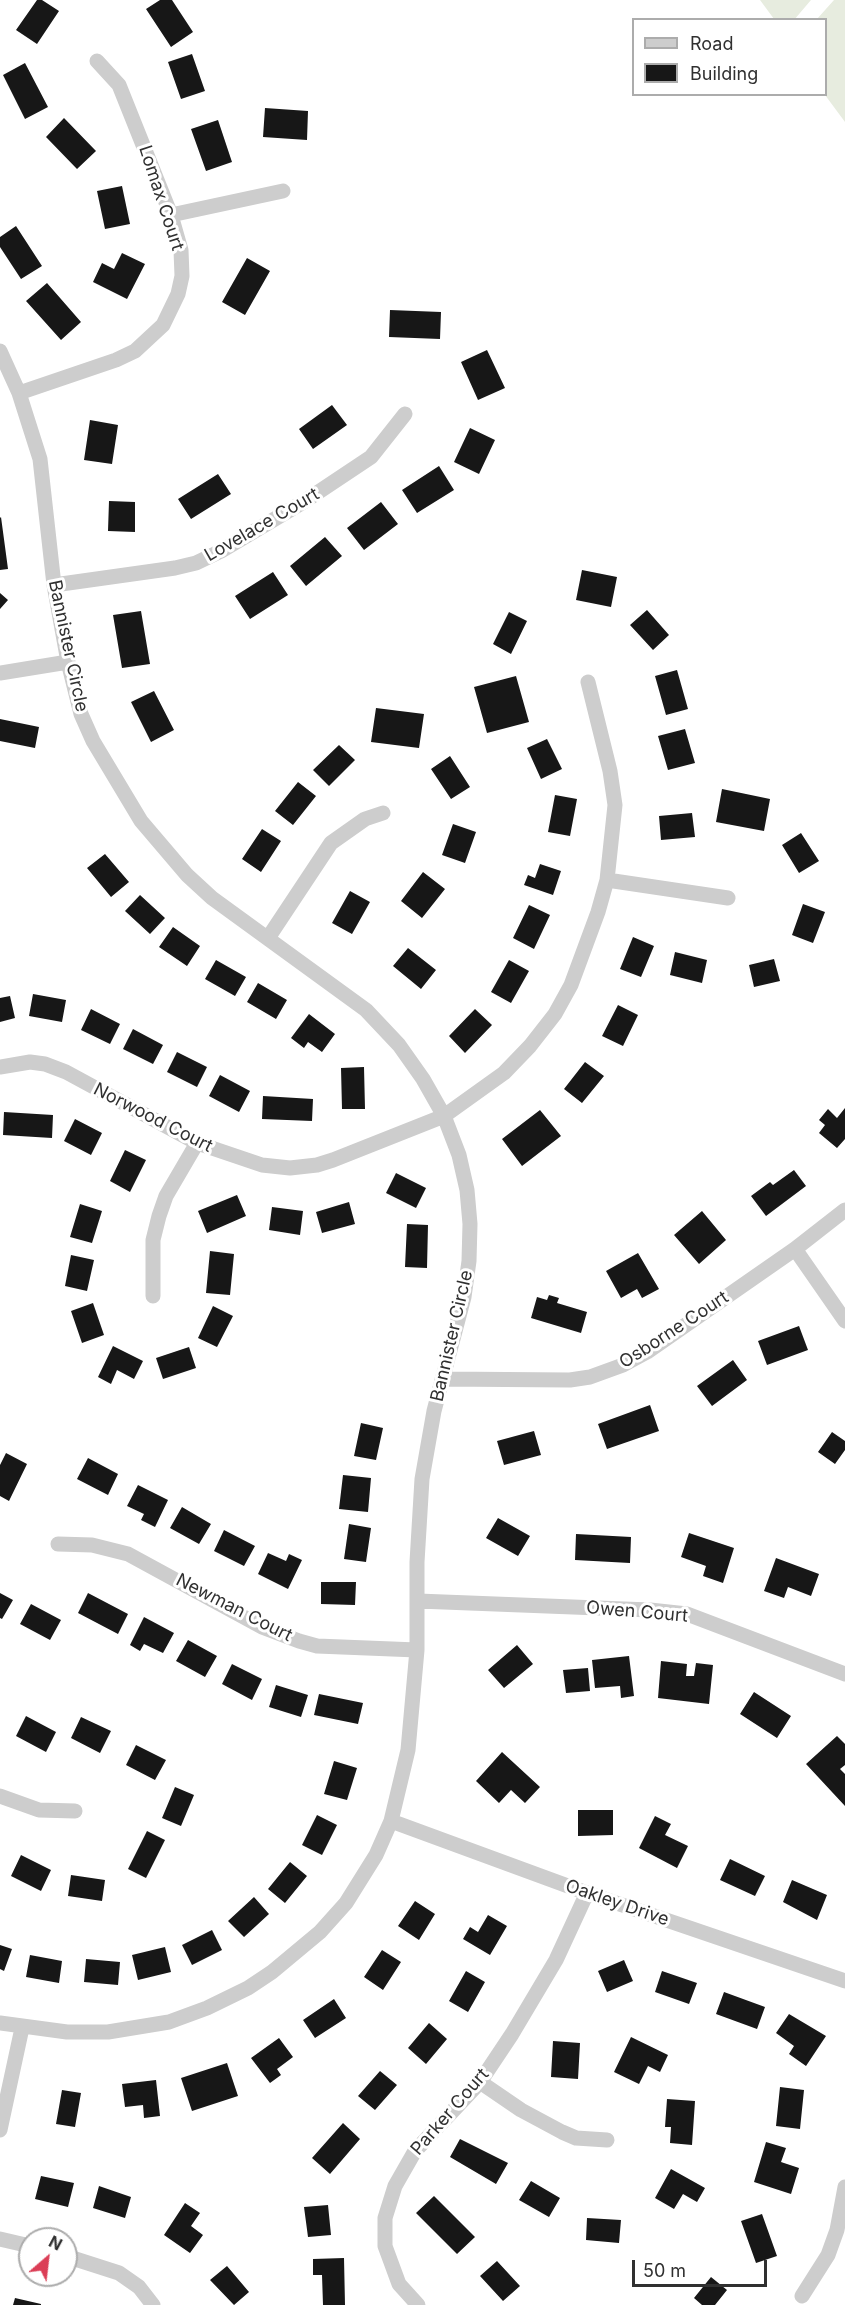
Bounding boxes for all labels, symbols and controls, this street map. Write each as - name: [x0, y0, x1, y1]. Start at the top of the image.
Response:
- legend: [632, 18, 827, 96]
- text: Road: [690, 33, 733, 54]
- text: Building: [690, 63, 758, 84]
- street label: Lomax Court: [134, 143, 188, 253]
- street label: Lovelace Court: [201, 483, 323, 567]
- street label: Bannister Circle: [43, 578, 93, 714]
- street label: Norwood Court: [90, 1079, 216, 1157]
- street label: Bannister Circle: [426, 1268, 478, 1404]
- street label: Osborne Court: [615, 1287, 733, 1373]
- street label: Newman Court: [172, 1569, 296, 1647]
- street label: Owen Court: [585, 1597, 689, 1627]
- street label: Oakley Drive: [562, 1875, 672, 1931]
- street label: Parker Court: [406, 2064, 494, 2160]
- north arrow: [18, 2227, 78, 2287]
- text: N: [45, 2231, 66, 2255]
- scale bar: [635, 2248, 770, 2286]
- text: 50 m: [643, 2260, 686, 2281]

